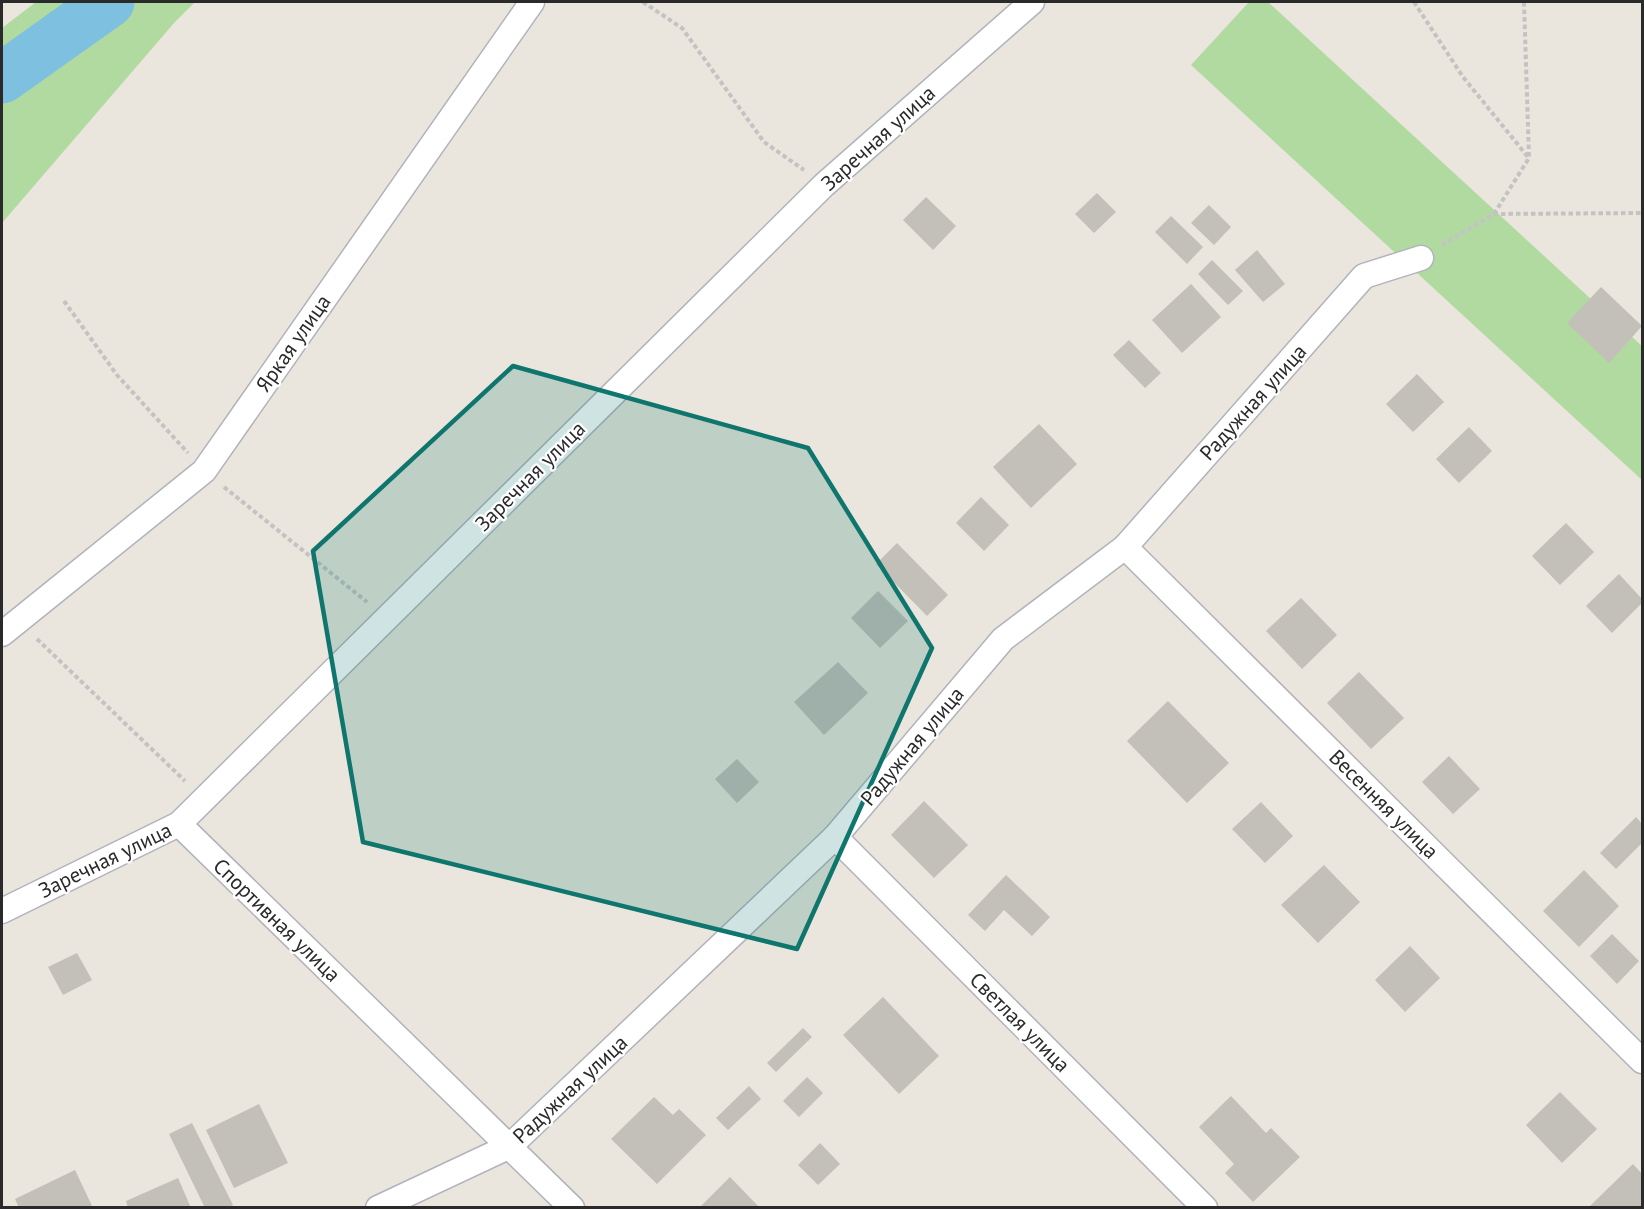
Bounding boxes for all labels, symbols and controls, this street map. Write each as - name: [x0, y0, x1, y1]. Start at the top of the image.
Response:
- street label: Заречная улица: [815, 79, 941, 197]
- street label: Яркая улица: [250, 289, 336, 397]
- street label: Радужная улица: [1194, 338, 1312, 466]
- street label: Заречная улица: [469, 415, 591, 537]
- street label: Радужная улица: [854, 681, 970, 811]
- street label: Весенняя улица: [1324, 744, 1444, 864]
- street label: Заречная улица: [34, 816, 176, 904]
- street label: Спортивная улица: [208, 852, 346, 988]
- street label: Светлая улица: [964, 966, 1076, 1078]
- street label: Радужная улица: [507, 1029, 633, 1149]

